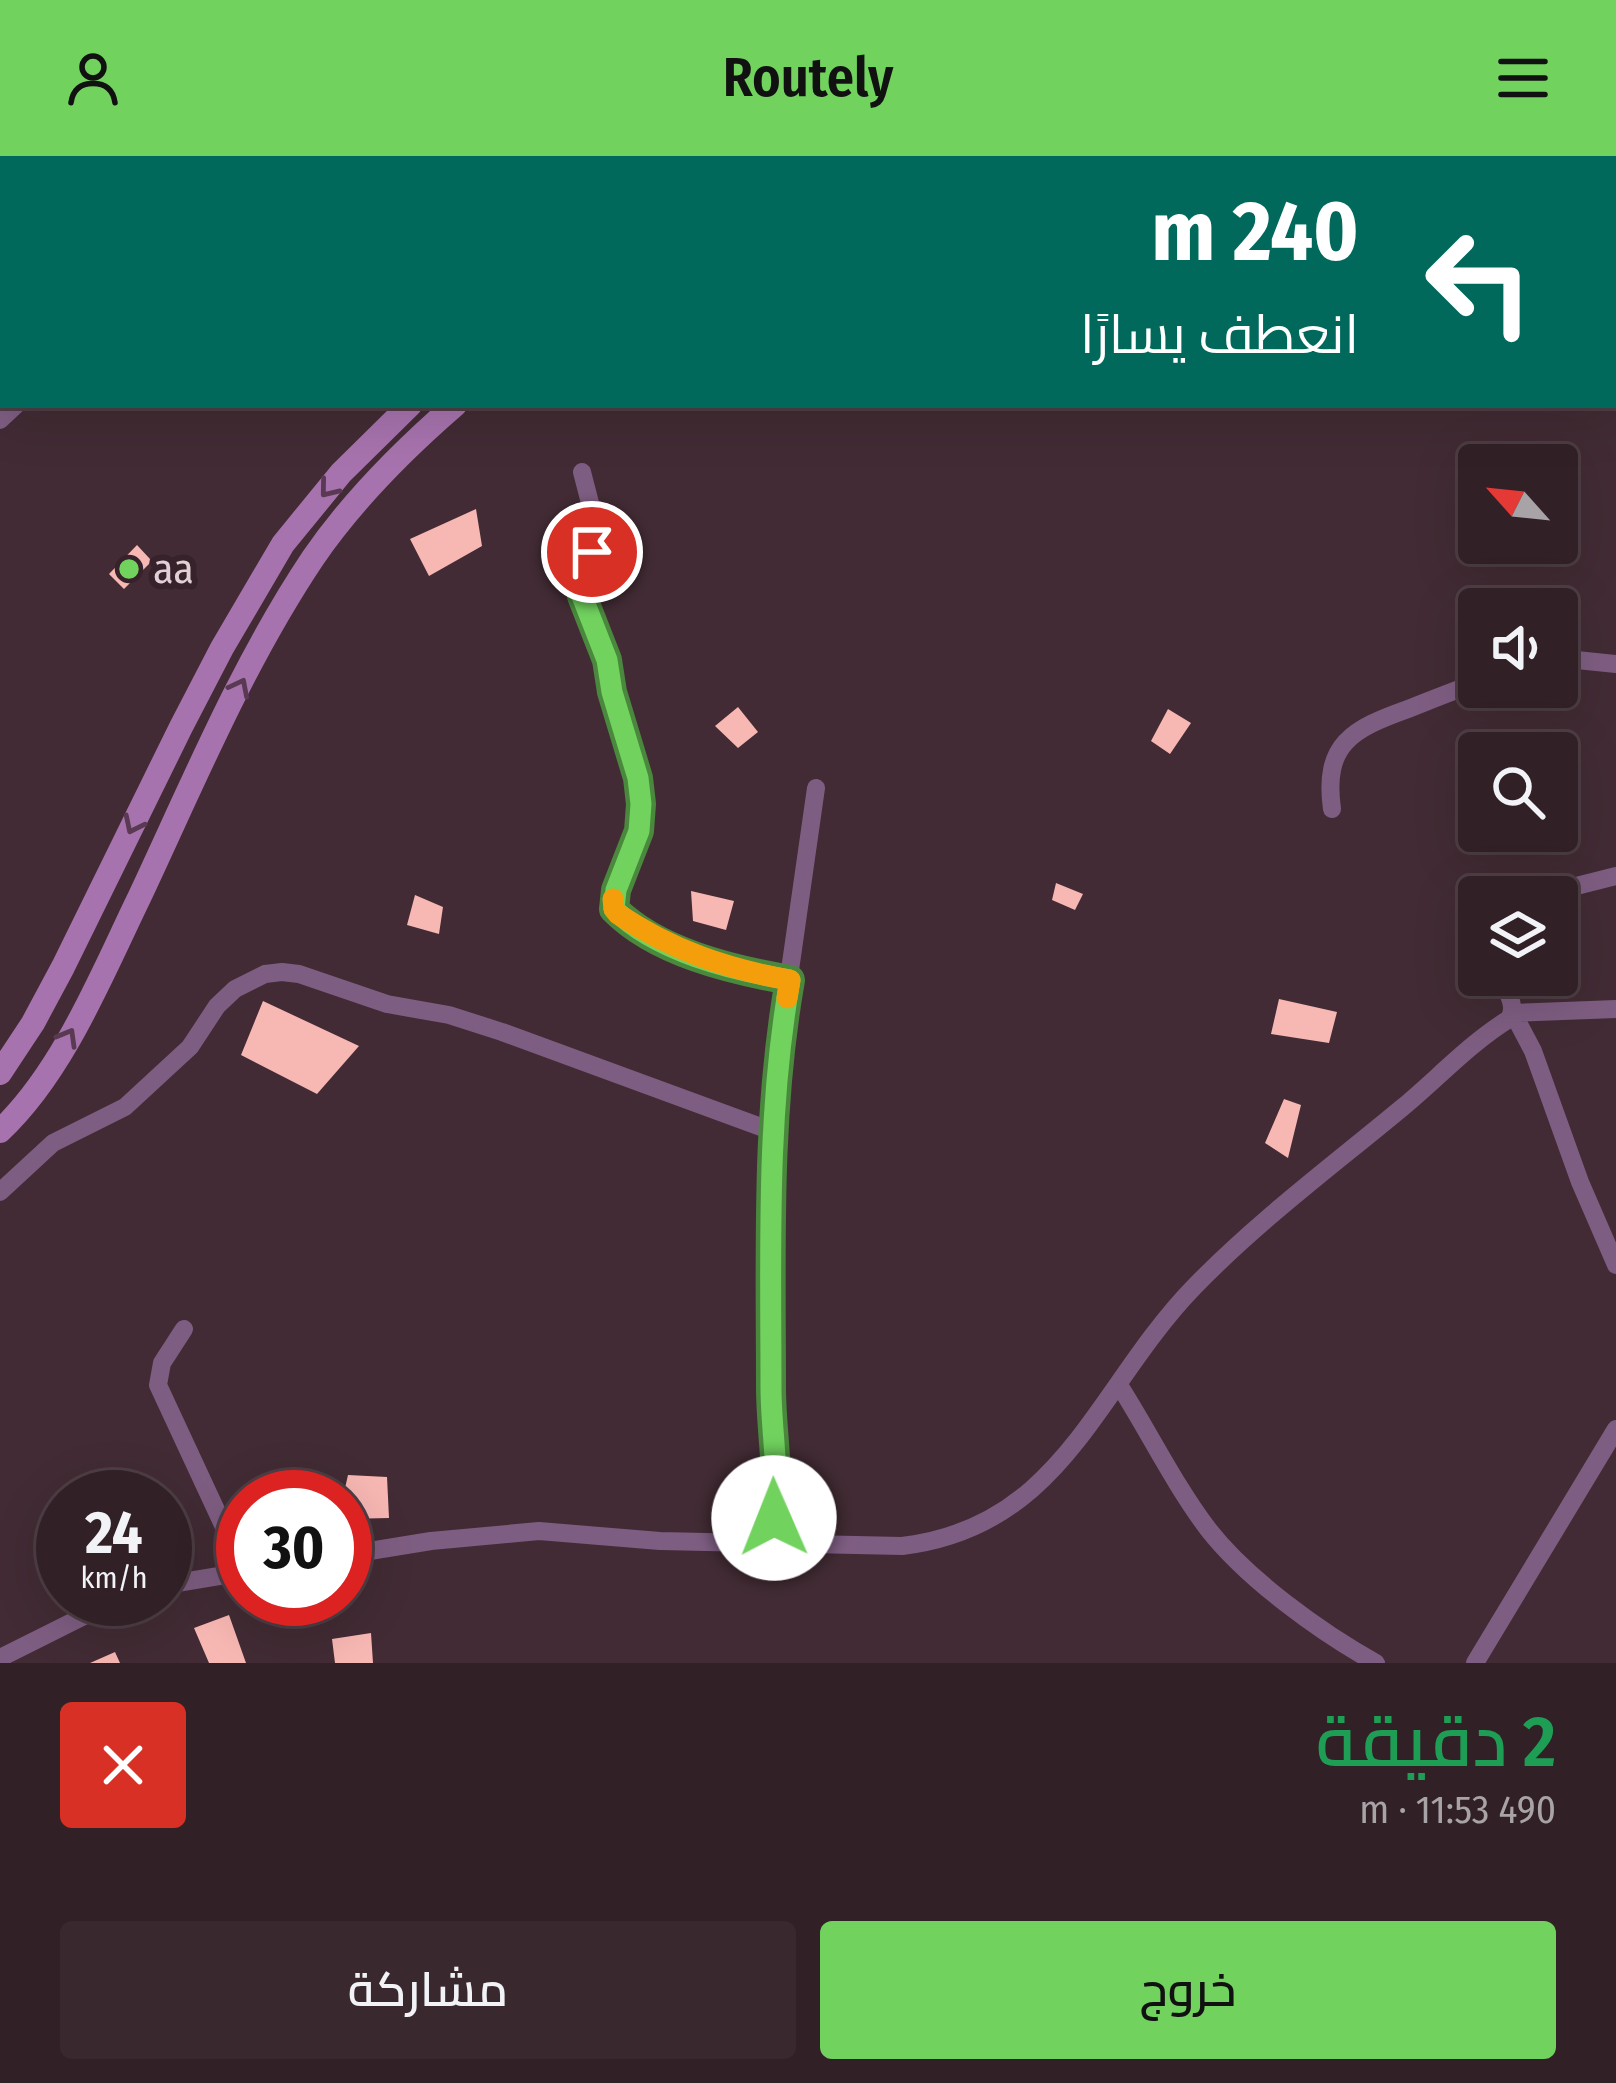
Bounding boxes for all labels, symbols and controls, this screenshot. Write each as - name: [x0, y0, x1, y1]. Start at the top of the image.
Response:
- icon: person: [60, 45, 126, 111]
- icon: menu: [1490, 45, 1556, 111]
- text: Routely: [723, 46, 893, 110]
- text: 240 m: [1151, 181, 1359, 282]
- icon: left: [1401, 204, 1557, 360]
- text: انعطف يسارًا: [1080, 303, 1359, 367]
- north arrow: [1458, 444, 1578, 564]
- map controls: [1458, 444, 1578, 996]
- one-way arrow: [321, 475, 343, 497]
- pin: [541, 501, 643, 603]
- icon: arrive: [559, 519, 625, 585]
- place label: aa: [153, 544, 194, 594]
- marker: aa: [116, 556, 142, 582]
- button: sound: [1458, 588, 1578, 708]
- one-way arrow: [225, 677, 248, 699]
- button: search: [1458, 732, 1578, 852]
- one-way arrow: [124, 812, 147, 834]
- button: layers: [1458, 876, 1578, 996]
- one-way arrow: [54, 1028, 77, 1049]
- position arrow: [711, 1455, 837, 1581]
- speed limit sign: 30: [216, 1470, 372, 1626]
- text: 24: [85, 1497, 143, 1569]
- text: km/h: [81, 1560, 147, 1596]
- text: 2 دقيقة: [1316, 1699, 1556, 1785]
- button: close: [60, 1702, 186, 1828]
- text: 490 m · 11:53: [1359, 1787, 1556, 1833]
- button: مشاركة: [60, 1921, 796, 2059]
- button: خروج: [820, 1921, 1556, 2059]

